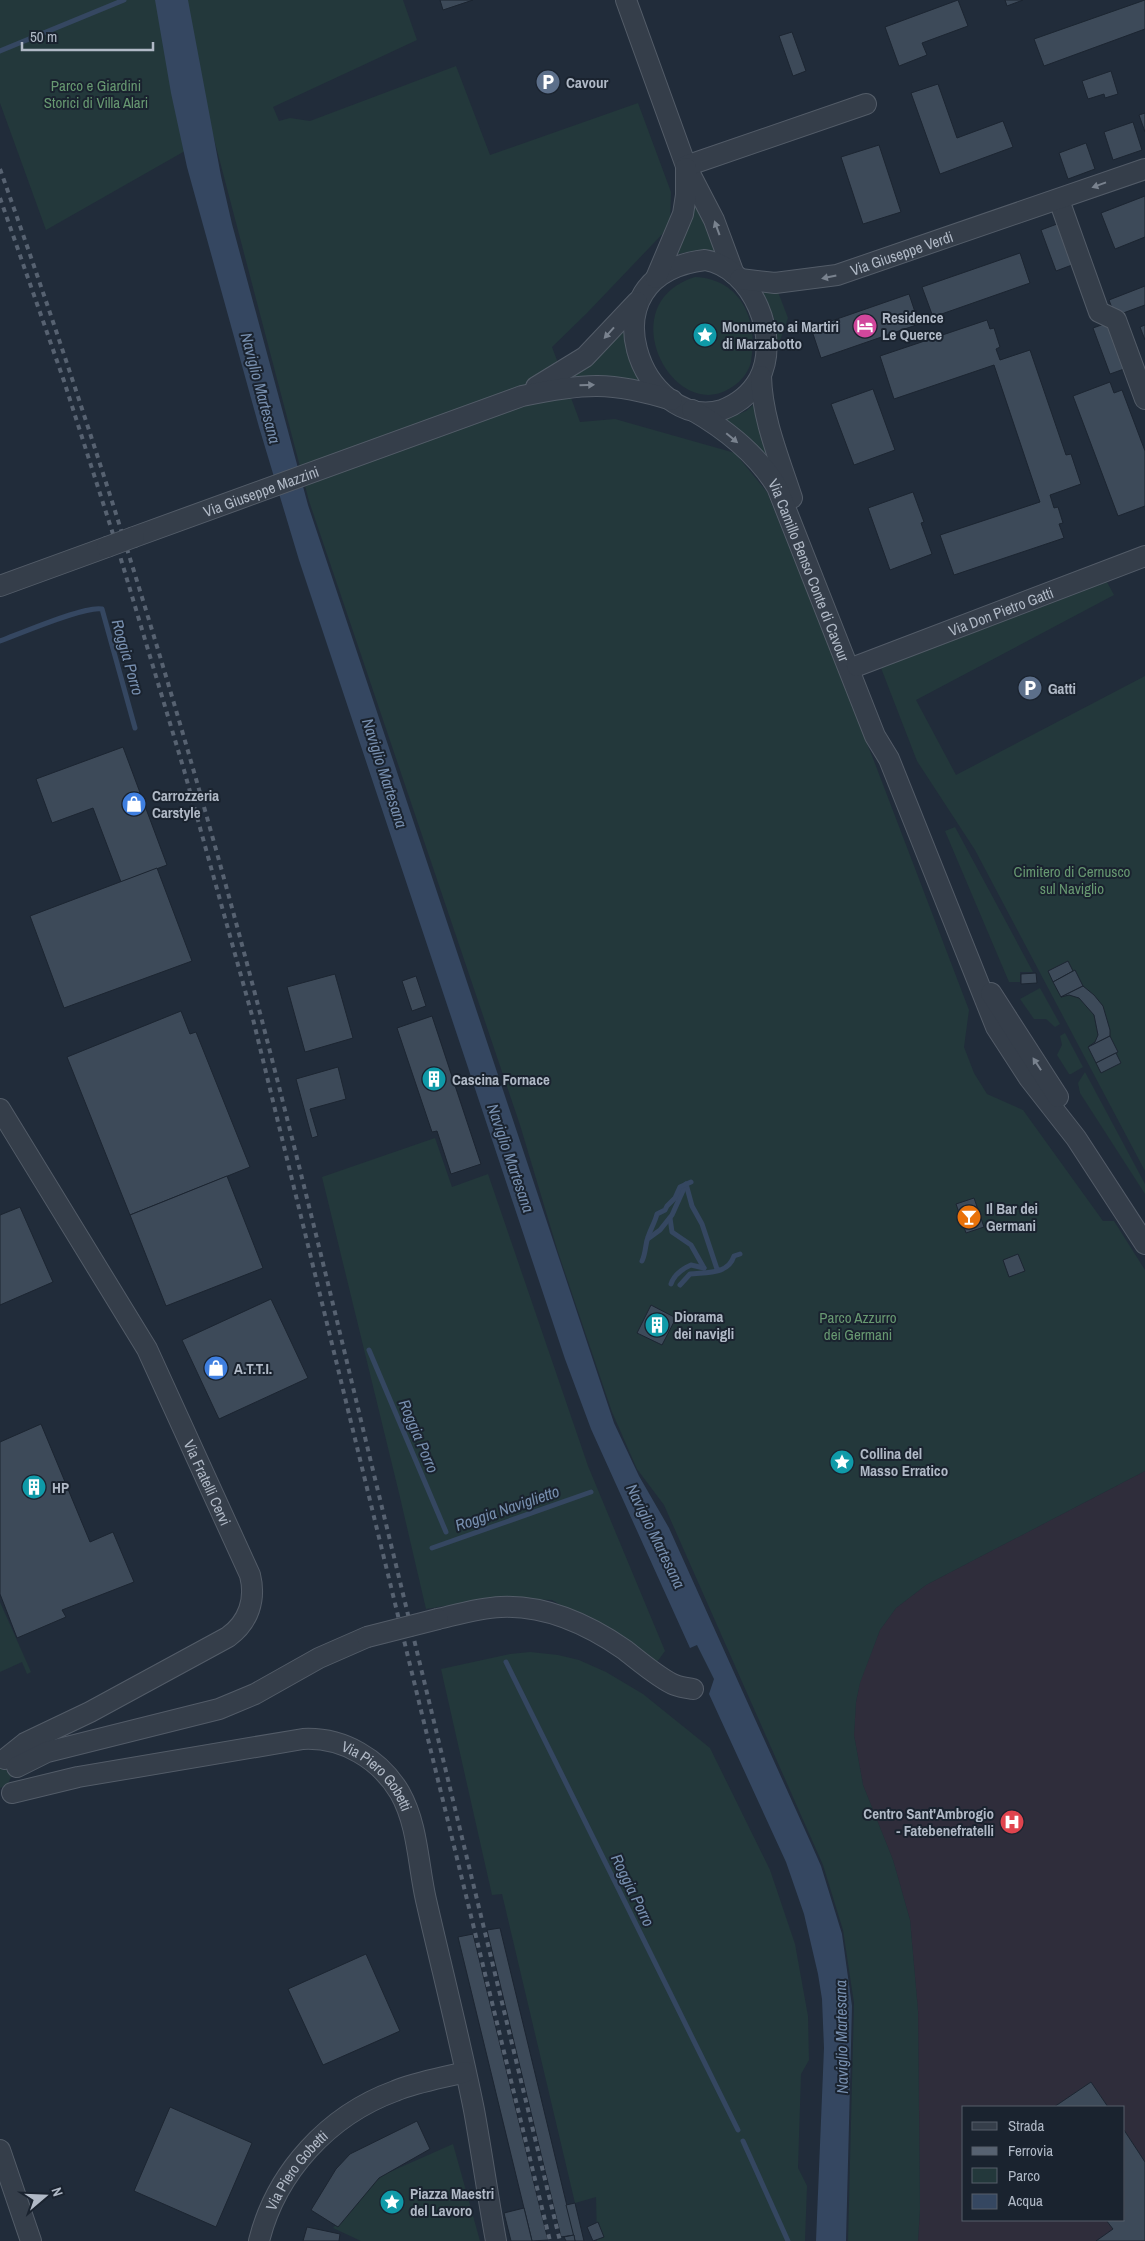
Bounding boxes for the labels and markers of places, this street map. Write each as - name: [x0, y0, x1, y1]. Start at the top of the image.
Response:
- parking icon: Cavour: [535, 69, 561, 95]
- place label: Cavour: [566, 72, 609, 93]
- place label: Residence Le Querce: [882, 307, 944, 345]
- hotel icon: Residence Le Querce: [852, 313, 878, 339]
- place label: Monumeto ai Martiri di Marzabotto: [722, 316, 839, 354]
- place icon: Monumeto ai Martiri di Marzabotto: [692, 322, 718, 348]
- parking icon: Gatti: [1017, 675, 1043, 701]
- place label: Gatti: [1048, 678, 1076, 699]
- place label: Carrozzeria Carstyle: [152, 785, 219, 823]
- shop icon: Carrozzeria Carstyle: [121, 791, 147, 817]
- building icon: Cascina Fornace: [421, 1066, 447, 1092]
- place label: Cascina Fornace: [452, 1069, 550, 1090]
- place label: Il Bar dei Germani: [986, 1198, 1038, 1236]
- bar icon: Il Bar dei Germani: [956, 1204, 982, 1230]
- place label: Diorama dei navigli: [674, 1306, 734, 1344]
- building icon: Diorama dei navigli: [644, 1312, 670, 1338]
- shop icon: A.T.T.I.: [203, 1355, 229, 1381]
- place label: A.T.T.I.: [234, 1358, 272, 1379]
- place label: Collina del Masso Erratico: [860, 1443, 948, 1481]
- place icon: Collina del Masso Erratico: [829, 1449, 855, 1475]
- building icon: HP: [21, 1474, 47, 1500]
- place label: HP: [52, 1477, 69, 1498]
- place label: Centro Sant'Ambrogio - Fatebenefratelli: [863, 1803, 994, 1841]
- hospital icon: Centro Sant'Ambrogio - Fatebenefratelli: [999, 1809, 1025, 1835]
- place label: Piazza Maestri del Lavoro: [410, 2183, 494, 2221]
- place icon: Piazza Maestri del Lavoro: [379, 2189, 405, 2215]

